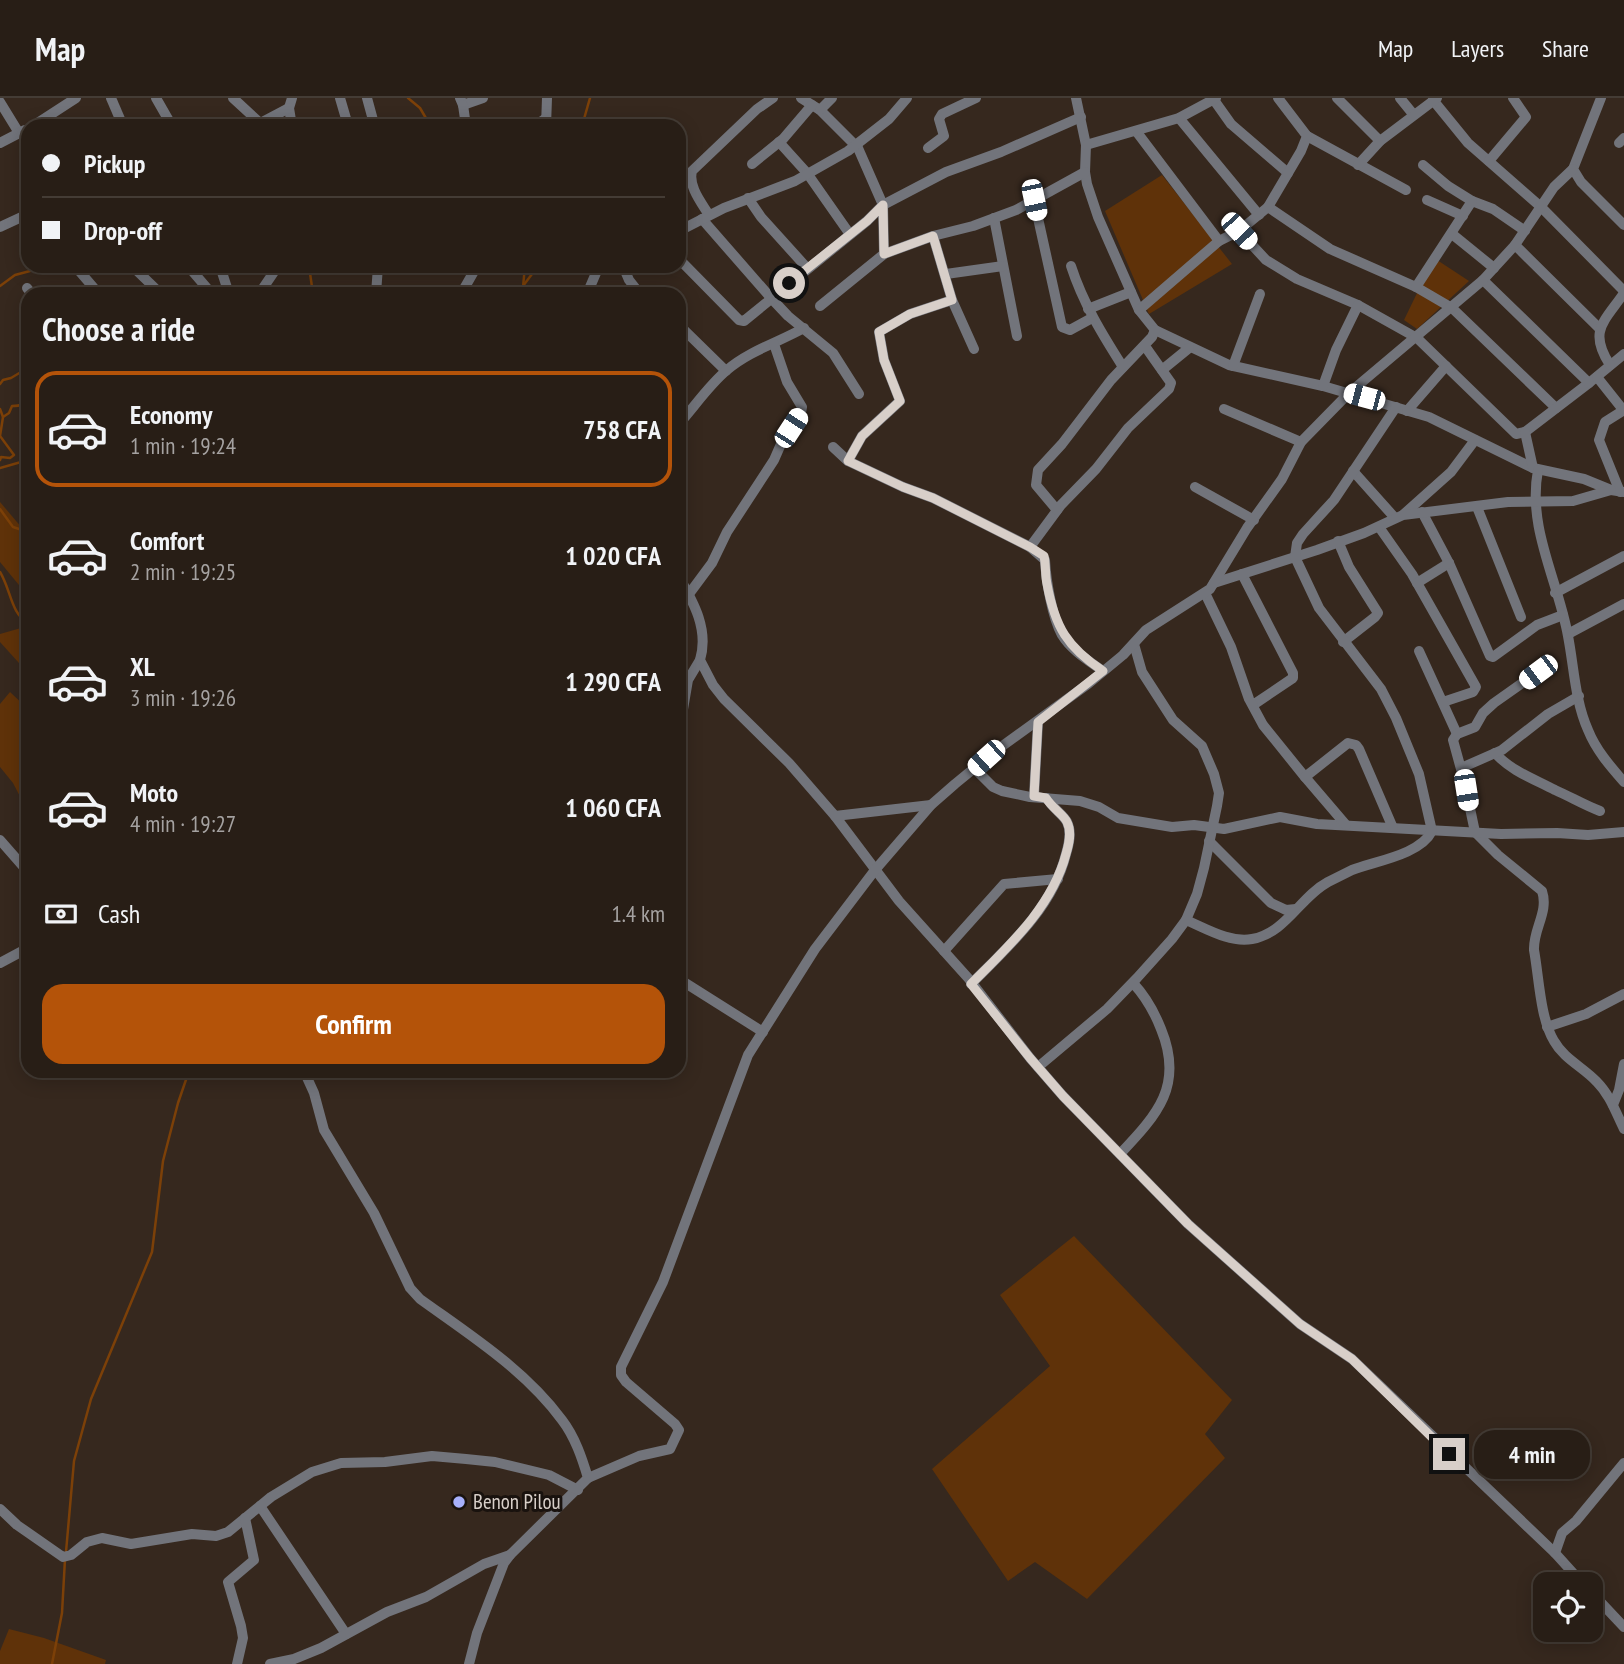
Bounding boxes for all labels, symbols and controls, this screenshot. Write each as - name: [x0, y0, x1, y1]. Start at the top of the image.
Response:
- text: Map: [35, 27, 85, 70]
- text: Map: [1378, 33, 1413, 64]
- text: Layers: [1451, 33, 1504, 64]
- text: Share: [1542, 33, 1589, 64]
- text: Pickup: [84, 147, 145, 180]
- car: [1020, 177, 1049, 223]
- car: [1217, 208, 1262, 254]
- text: Drop-off: [84, 214, 162, 247]
- route start: [773, 267, 805, 299]
- text: Choose a ride: [42, 308, 195, 350]
- car: [1341, 381, 1388, 413]
- icon: car: [46, 398, 109, 461]
- text: Economy: [130, 398, 212, 431]
- car: [771, 405, 812, 451]
- text: 758 CFA: [583, 413, 661, 446]
- text: 1 min · 19:24: [130, 431, 236, 460]
- icon: car: [46, 524, 109, 587]
- text: Comfort: [130, 524, 204, 557]
- text: 1 020 CFA: [565, 539, 661, 572]
- text: 2 min · 19:25: [130, 557, 236, 586]
- icon: car: [46, 650, 109, 713]
- text: XL: [130, 650, 155, 683]
- car: [1515, 651, 1562, 693]
- text: 1 290 CFA: [565, 665, 661, 698]
- text: 3 min · 19:26: [130, 683, 236, 712]
- car: [964, 736, 1009, 780]
- car: [1453, 768, 1480, 812]
- icon: car: [46, 776, 109, 839]
- text: Moto: [130, 776, 178, 809]
- text: 1 060 CFA: [565, 791, 661, 824]
- text: 4 min · 19:27: [130, 809, 236, 838]
- icon: cash: [42, 895, 80, 933]
- text: Cash: [98, 897, 140, 930]
- text: 1.4 km: [611, 899, 665, 928]
- button: Confirm: [42, 984, 665, 1064]
- callout: 4 min: [1474, 1430, 1589, 1478]
- route end: [1433, 1438, 1465, 1470]
- text: 4 min: [1509, 1440, 1555, 1469]
- place label: Benon Pilou: [473, 1488, 561, 1515]
- marker: Benon Pilou: [451, 1494, 467, 1510]
- map controls: [1533, 1572, 1603, 1642]
- button: locate: [1533, 1572, 1603, 1642]

